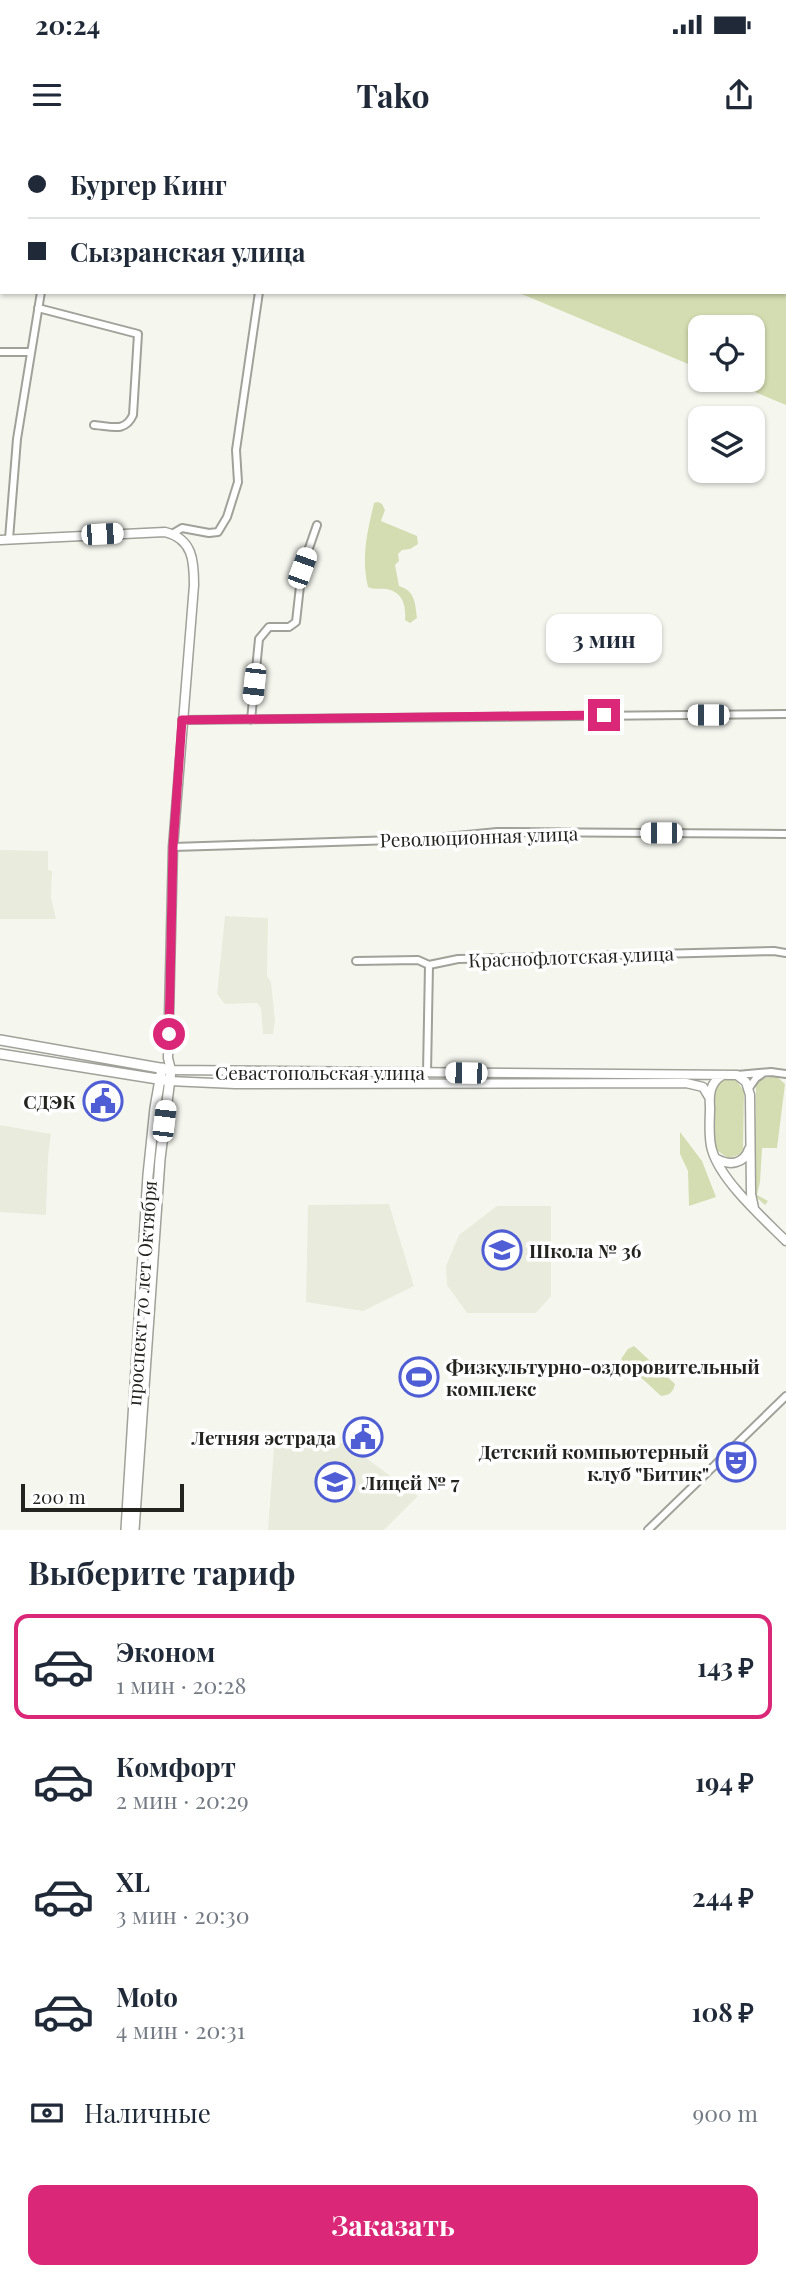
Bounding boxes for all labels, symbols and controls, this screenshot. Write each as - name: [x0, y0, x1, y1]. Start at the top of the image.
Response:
- text: 20:24: [35, 7, 100, 42]
- text: Tako: [356, 73, 430, 116]
- icon: menu: [28, 76, 66, 114]
- icon: share: [720, 76, 758, 114]
- text: Бургер Кинг: [70, 167, 227, 202]
- text: Сызранская улица: [70, 234, 305, 269]
- map controls: [688, 315, 765, 483]
- button: locate: [688, 315, 765, 392]
- button: layers: [688, 406, 765, 483]
- car: [81, 522, 124, 546]
- car: [285, 545, 320, 591]
- callout: 3 мин: [546, 614, 662, 662]
- text: 3 мин: [572, 623, 636, 654]
- car: [242, 662, 267, 706]
- route end: [588, 699, 620, 731]
- car: [688, 705, 730, 726]
- street label: Революционная улица: [379, 820, 579, 852]
- car: [641, 823, 683, 844]
- street label: Краснофлотская улица: [468, 939, 675, 973]
- route start: [153, 1018, 185, 1050]
- street label: Севастопольская улица: [215, 1059, 425, 1085]
- car: [445, 1062, 488, 1084]
- public building icon: СДЭК: [82, 1080, 124, 1122]
- place label: СДЭК: [23, 1088, 76, 1114]
- car: [152, 1099, 177, 1143]
- street label: проспект 70 лет Октября: [120, 1180, 162, 1406]
- school or university icon: Школа № 36: [481, 1229, 523, 1271]
- place label: Школа № 36: [529, 1237, 642, 1263]
- place label: Физкультурно-оздоровительный комплекс: [446, 1353, 760, 1401]
- sports icon: Физкультурно-оздоровительный комплекс: [398, 1356, 440, 1398]
- public building icon: Летняя эстрада: [342, 1416, 384, 1458]
- place label: Летняя эстрада: [191, 1424, 336, 1450]
- place label: Детский компьютерный клуб "Битик": [479, 1438, 709, 1486]
- theatre icon: Детский компьютерный клуб "Битик": [715, 1441, 757, 1483]
- school or university icon: Лицей № 7: [314, 1461, 356, 1503]
- place label: Лицей № 7: [361, 1469, 460, 1495]
- scale bar: [21, 1481, 184, 1513]
- text: 200 m: [32, 1483, 86, 1509]
- text: Выберите тариф: [28, 1550, 295, 1593]
- text: Эконом: [116, 1634, 215, 1669]
- icon: car: [32, 1635, 95, 1698]
- text: 143 ₽: [697, 1649, 754, 1684]
- text: 1 мин · 20:28: [116, 1669, 246, 1700]
- text: Комфорт: [116, 1749, 236, 1784]
- icon: car: [32, 1750, 95, 1813]
- text: 194 ₽: [695, 1764, 754, 1799]
- text: 2 мин · 20:29: [116, 1784, 249, 1815]
- text: XL: [116, 1864, 150, 1899]
- icon: car: [32, 1865, 95, 1928]
- text: 244 ₽: [692, 1879, 754, 1914]
- text: 3 мин · 20:30: [116, 1899, 250, 1930]
- text: Moto: [116, 1979, 178, 2014]
- icon: car: [32, 1980, 95, 2043]
- text: 108 ₽: [691, 1994, 754, 2029]
- text: 4 мин · 20:31: [116, 2014, 245, 2045]
- icon: cash: [28, 2094, 66, 2132]
- text: Наличные: [84, 2095, 211, 2130]
- text: 900 m: [693, 2097, 758, 2128]
- button: Заказать: [28, 2185, 758, 2265]

